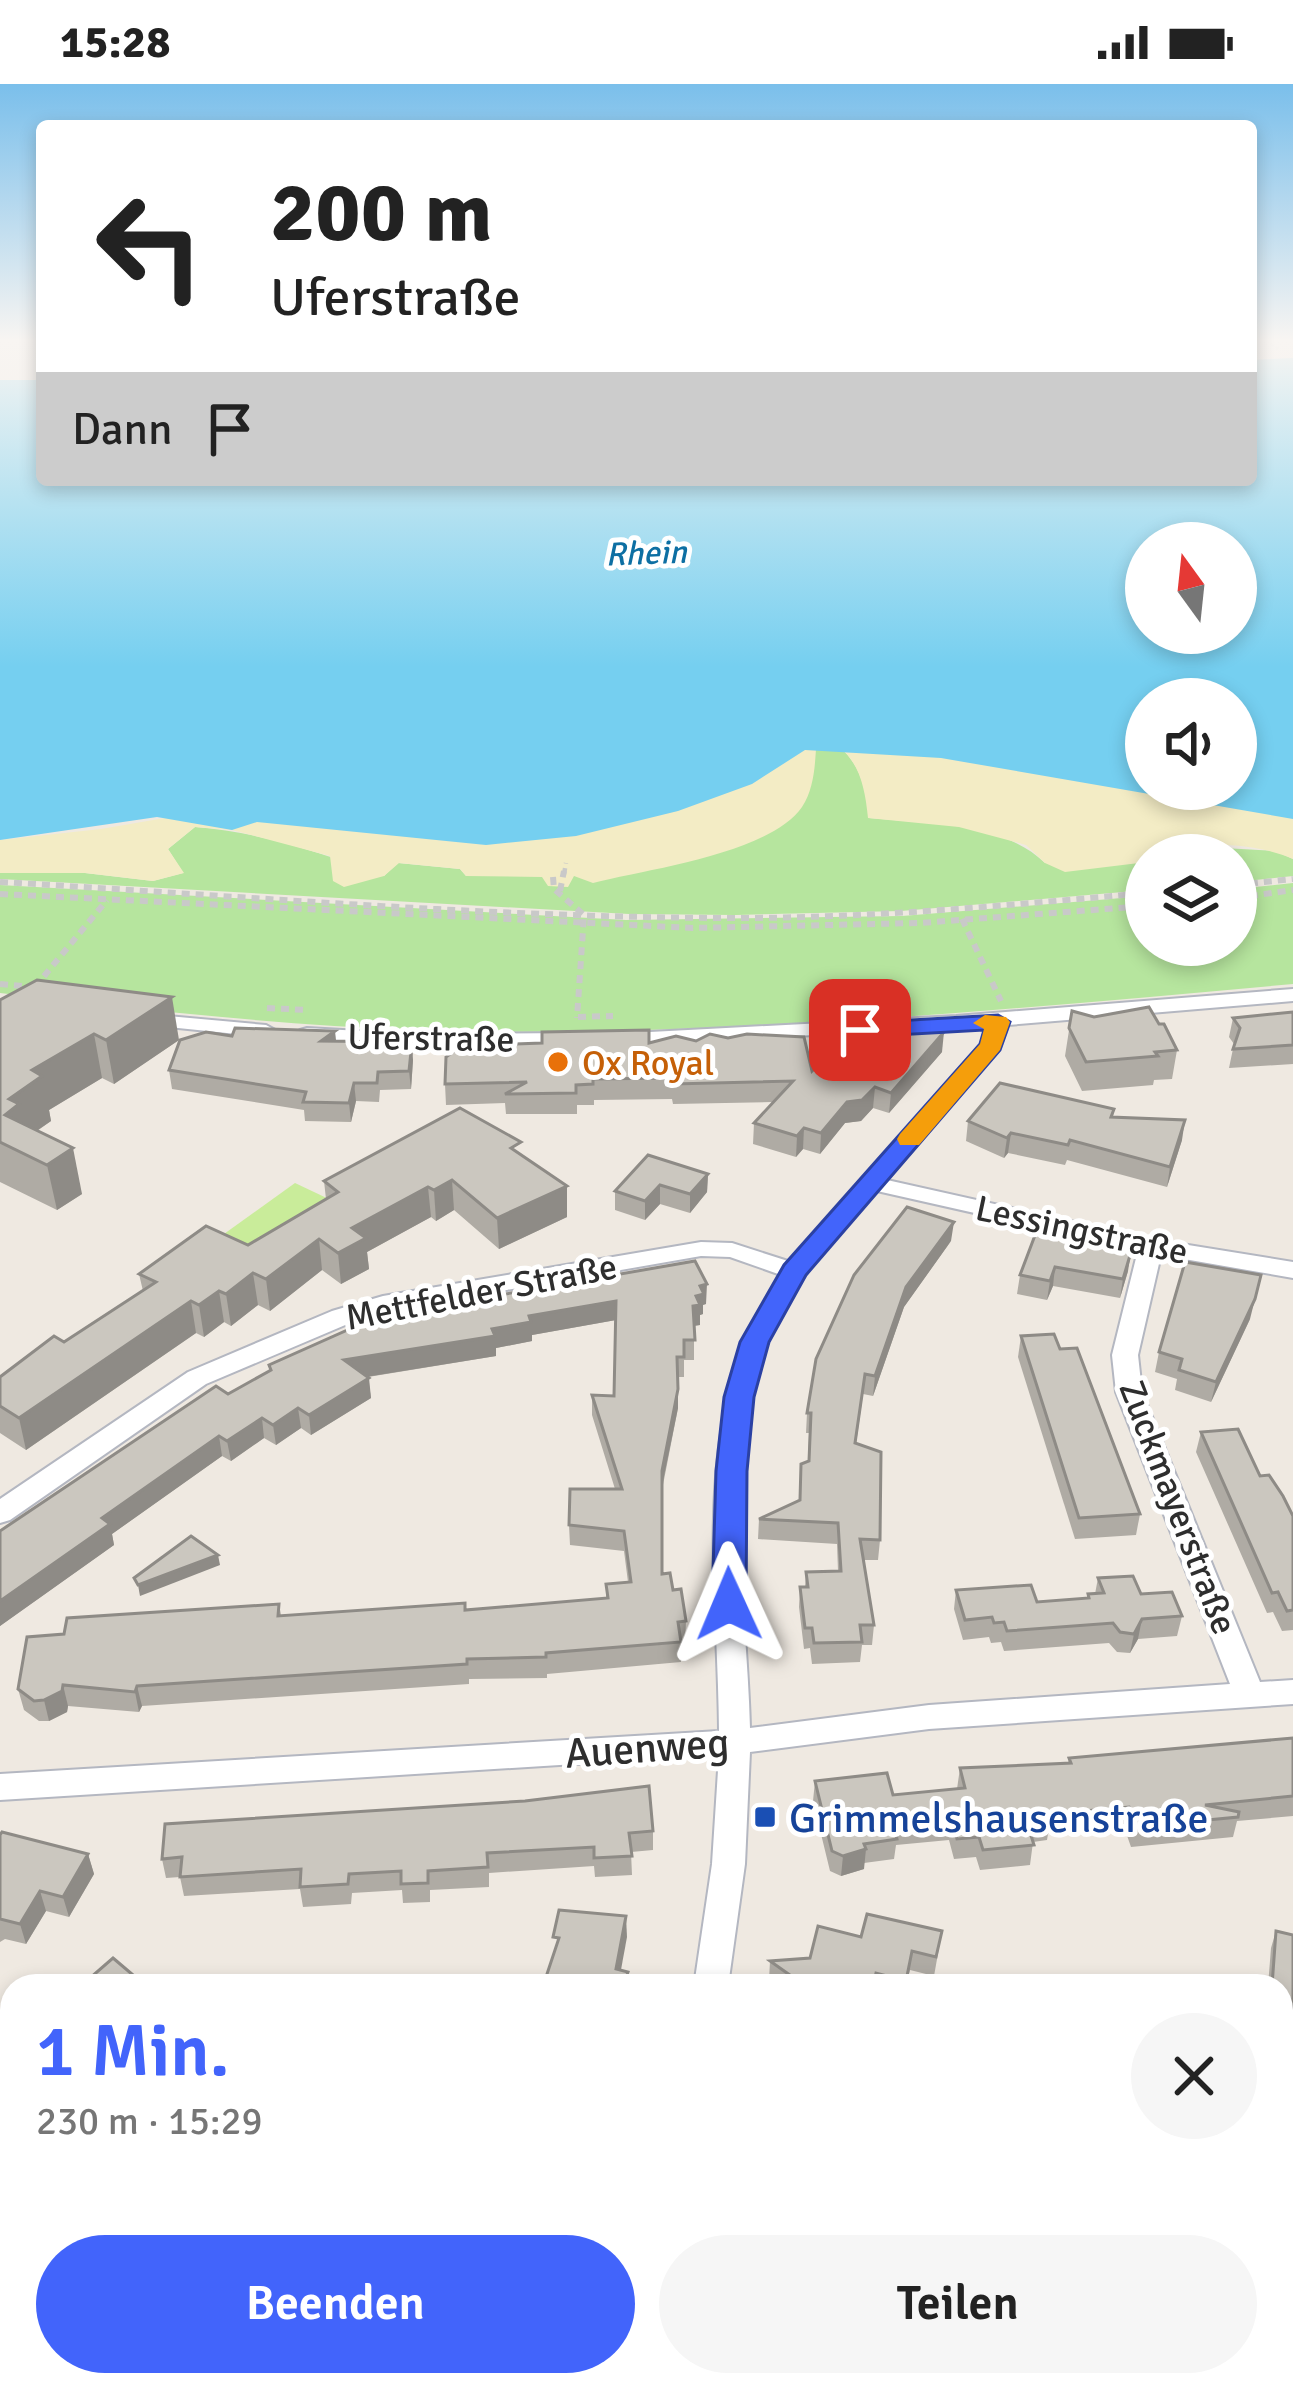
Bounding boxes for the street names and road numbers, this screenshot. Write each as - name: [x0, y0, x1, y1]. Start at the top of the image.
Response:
- street label: Uferstraße: [347, 1015, 515, 1062]
- street label: Lessingstraße: [971, 1186, 1192, 1275]
- street label: Mettfelder Straße: [342, 1244, 621, 1341]
- street label: Zuckmayerstraße: [1109, 1374, 1247, 1641]
- street label: Auenweg: [563, 1717, 731, 1780]

